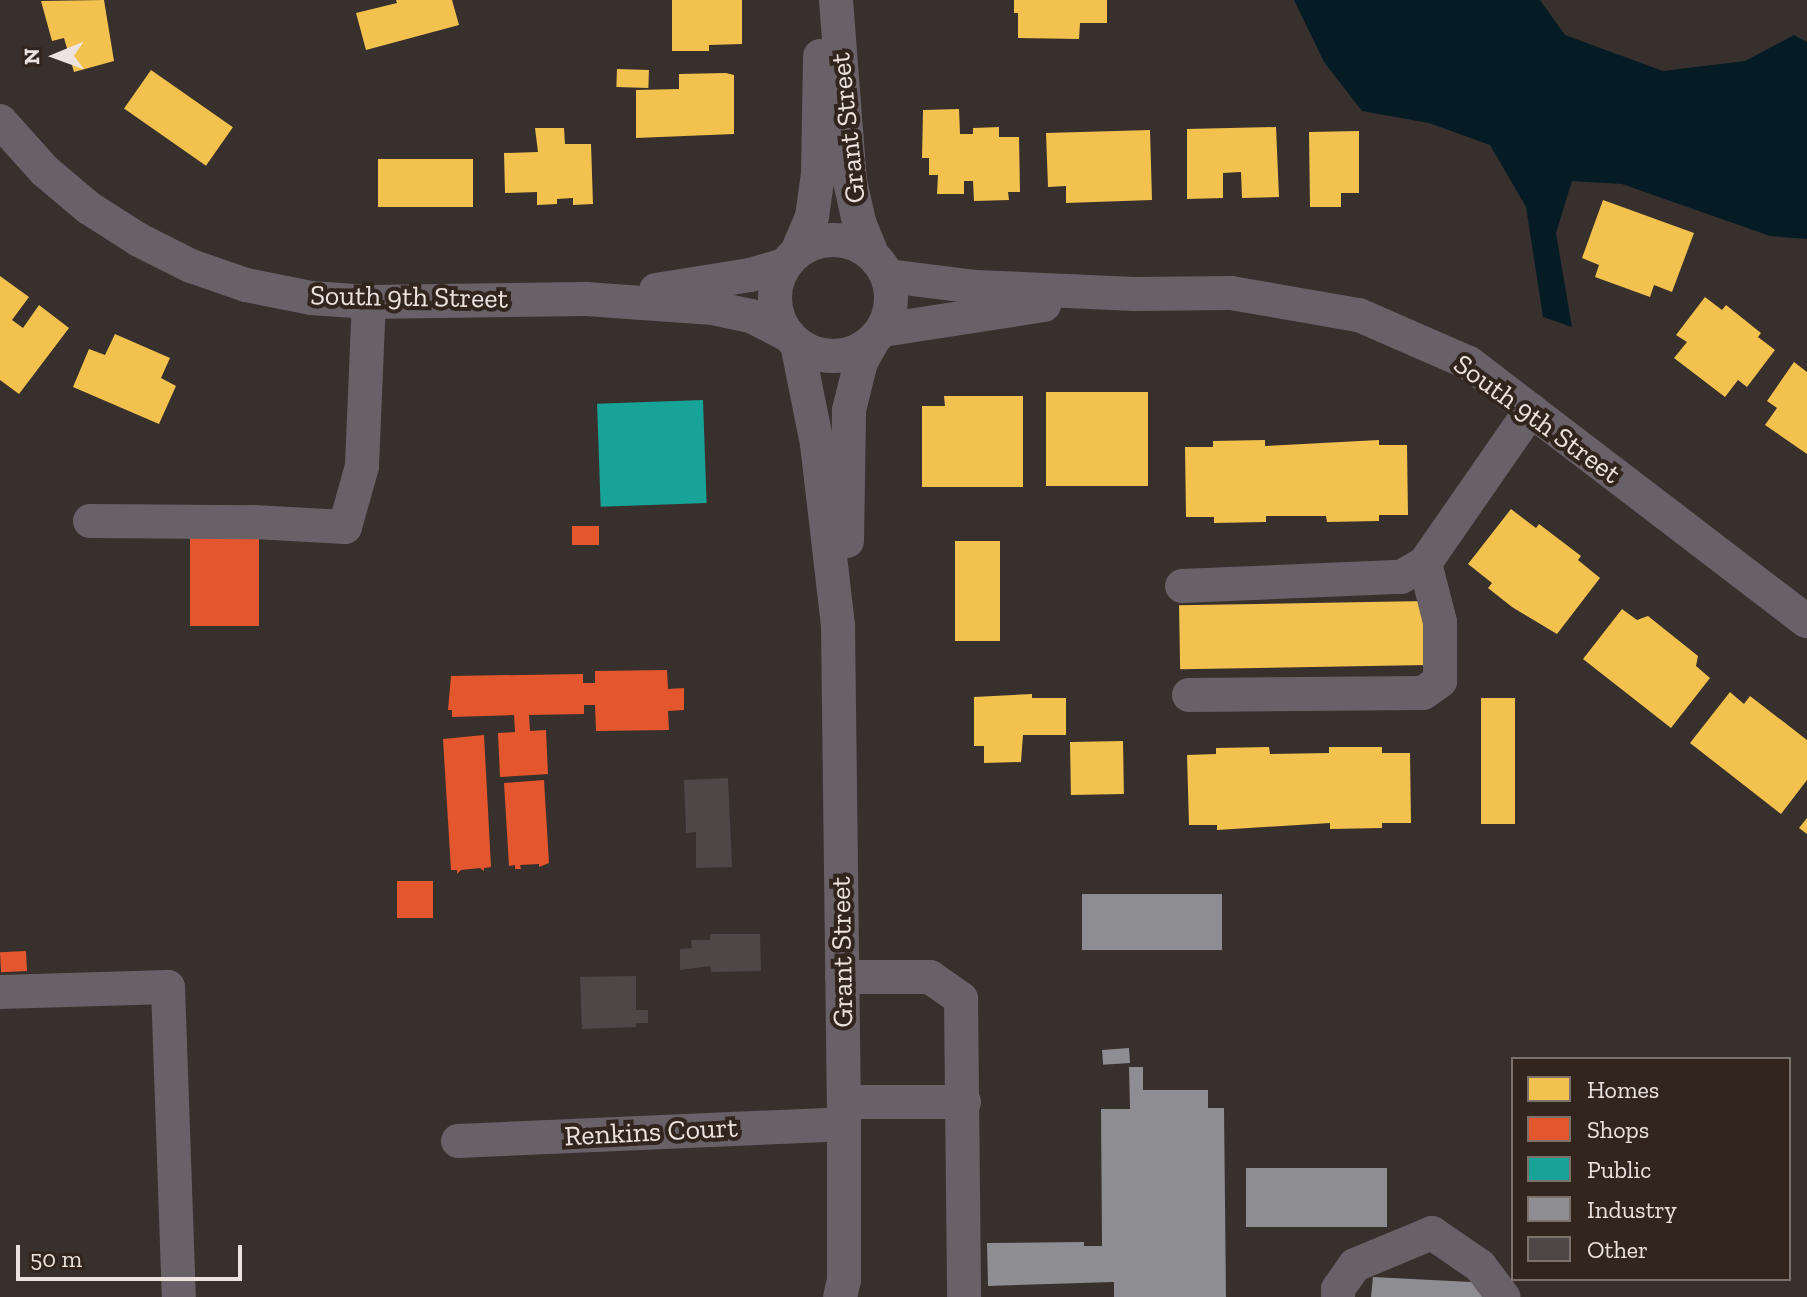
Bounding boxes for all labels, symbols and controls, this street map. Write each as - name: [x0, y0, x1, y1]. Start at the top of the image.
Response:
- north arrow: [16, 16, 96, 96]
- text: N: [18, 48, 45, 65]
- street label: Grant Street: [823, 51, 873, 205]
- street label: South 9th Street: [309, 278, 509, 316]
- street label: South 9th Street: [1447, 347, 1627, 491]
- street label: Grant Street: [824, 876, 860, 1028]
- legend: [1511, 1057, 1791, 1281]
- text: Homes: [1587, 1075, 1659, 1104]
- street label: Renkins Court: [563, 1111, 739, 1153]
- text: Shops: [1587, 1115, 1649, 1144]
- text: Public: [1587, 1155, 1651, 1184]
- text: Industry: [1587, 1195, 1677, 1224]
- scale bar: [20, 1229, 246, 1279]
- text: Other: [1587, 1235, 1648, 1264]
- text: 50 m: [30, 1244, 82, 1273]

